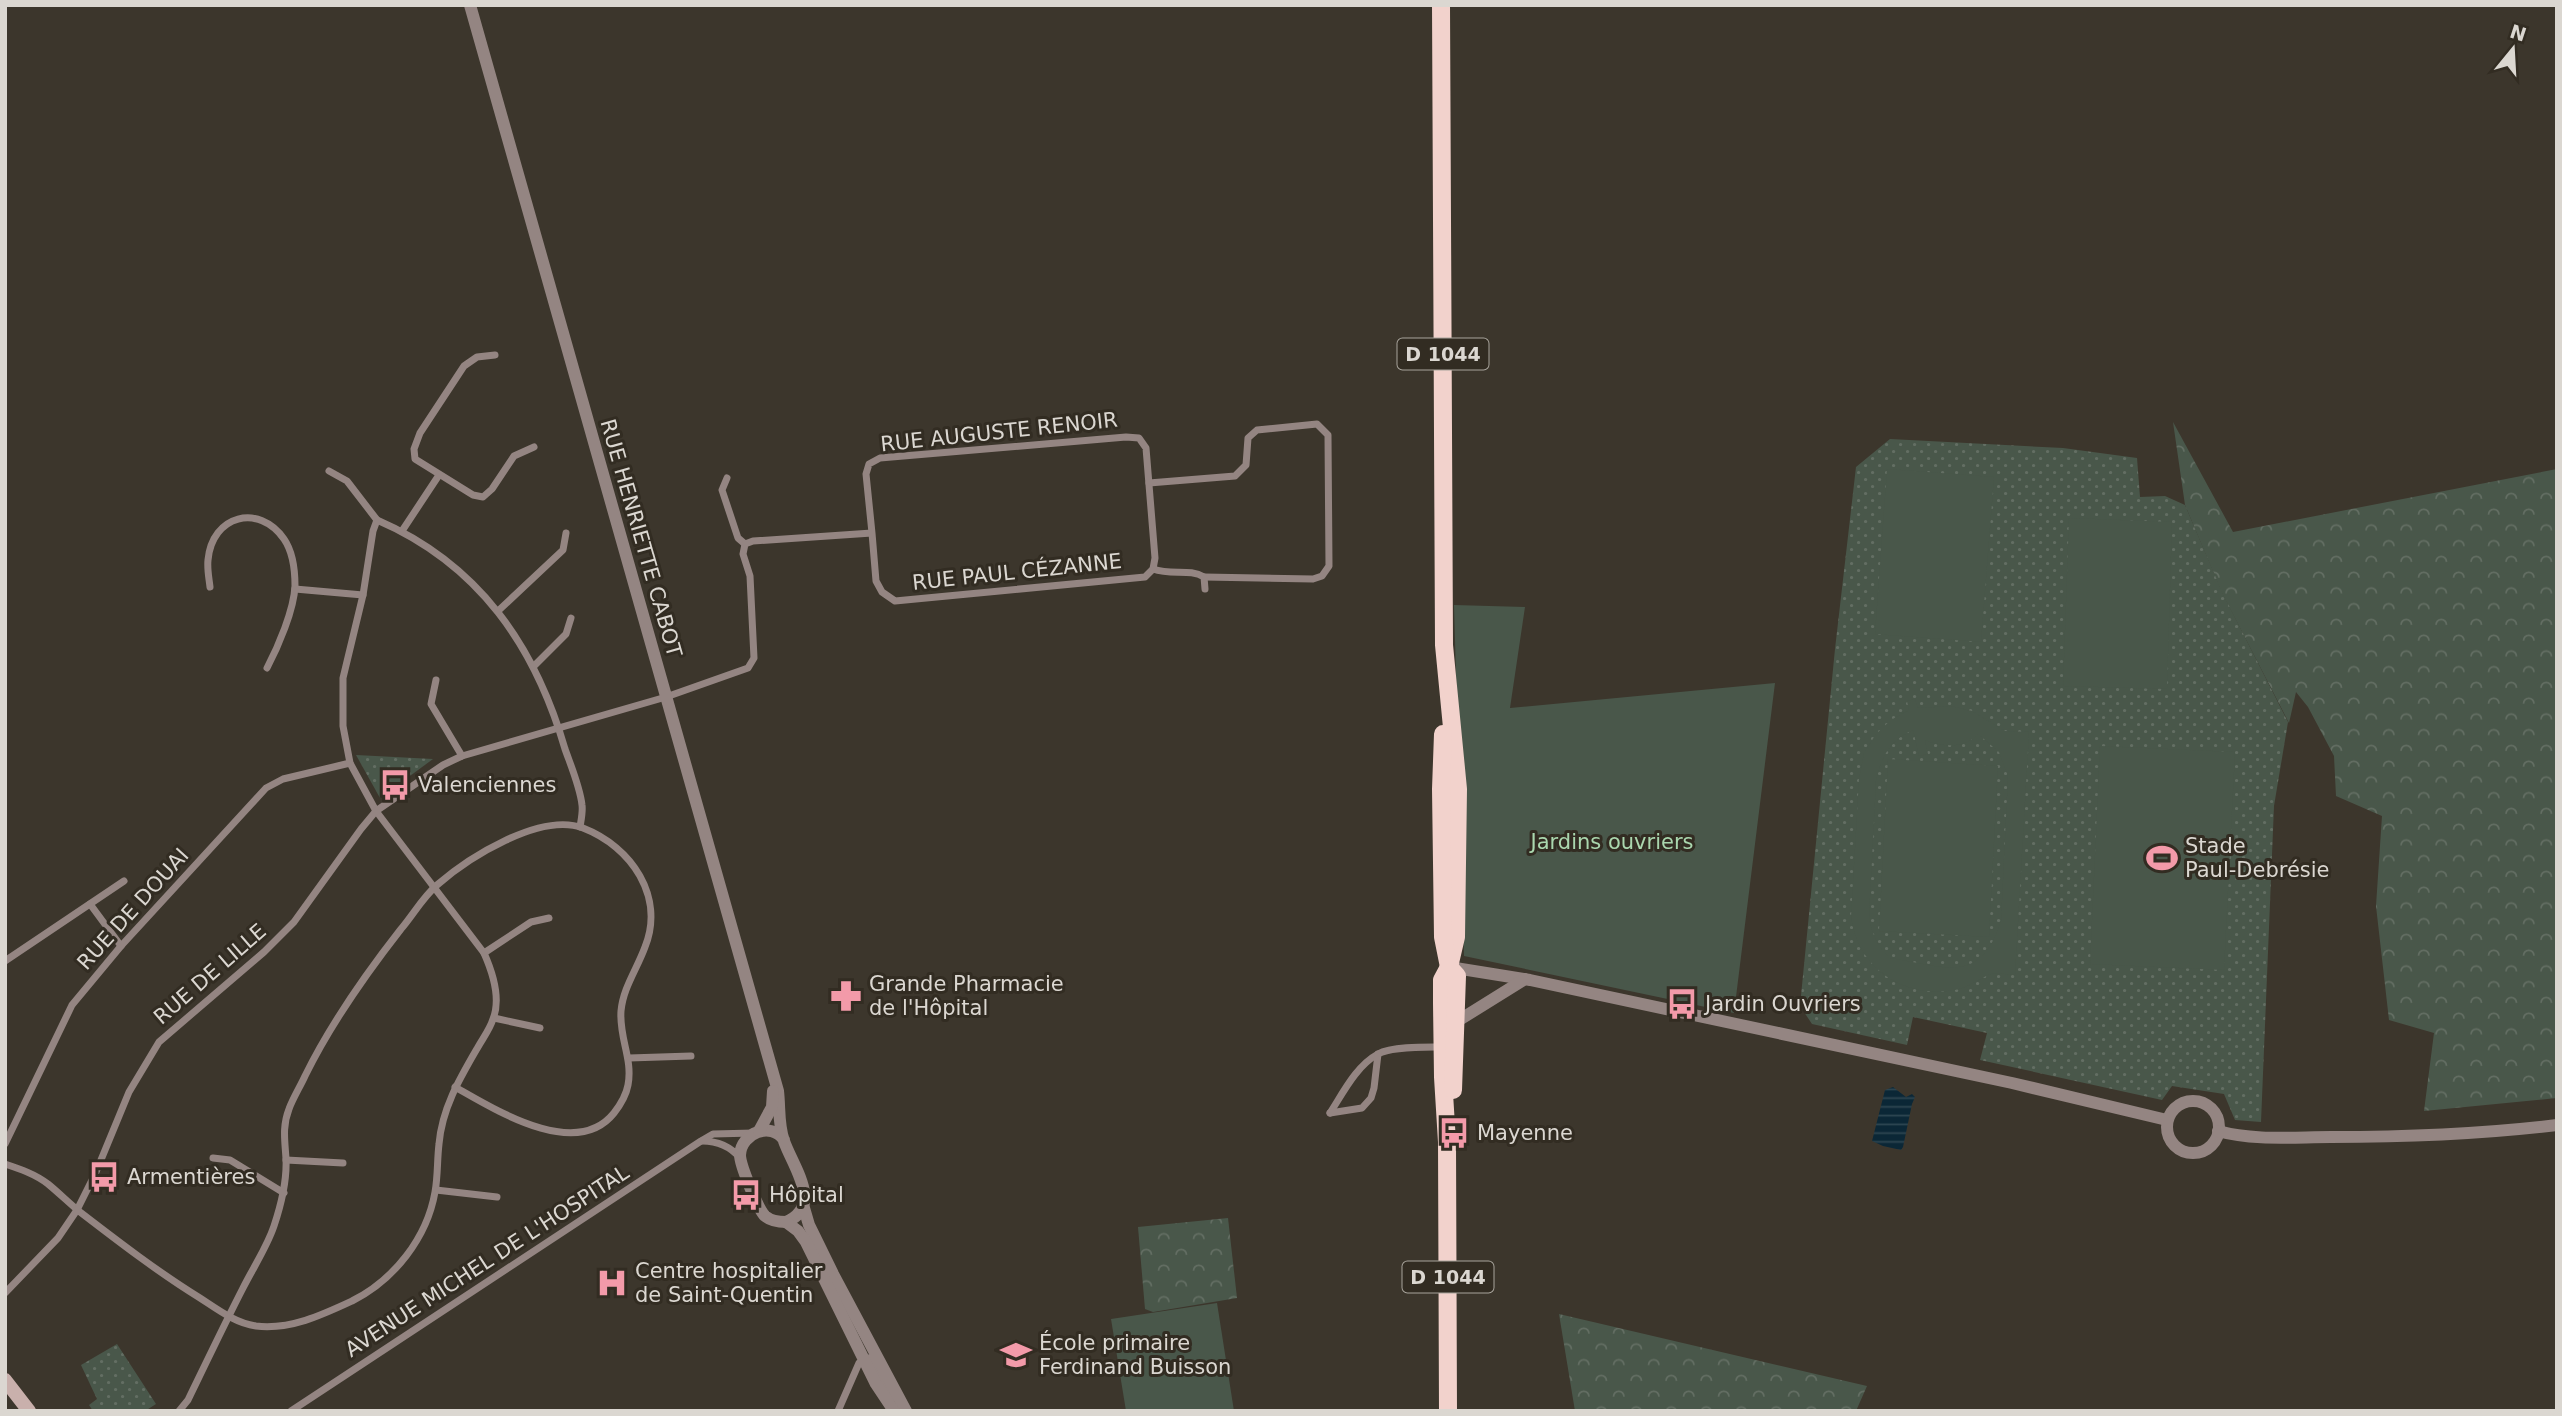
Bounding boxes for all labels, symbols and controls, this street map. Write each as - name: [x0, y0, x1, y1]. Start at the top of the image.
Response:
- north arrow: [2478, 14, 2548, 84]
- text: N: [2507, 20, 2529, 46]
- road number: D 1044: [1398, 338, 1488, 370]
- street label: RUE AUGUSTE RENOIR: [879, 408, 1119, 456]
- street label: RUE HENRIETTE CABOT: [596, 416, 687, 660]
- street label: RUE PAUL CÉZANNE: [911, 548, 1123, 595]
- bus stop icon: Valenciennes: [378, 768, 412, 802]
- place label: Valenciennes: [418, 773, 556, 797]
- park label: Jardins ouvriers: [1529, 830, 1693, 854]
- place label: Stade Paul-Debrésie: [2185, 834, 2330, 882]
- sports icon: Stade Paul-Debrésie: [2145, 841, 2179, 875]
- street label: RUE DE DOUAI: [72, 844, 194, 974]
- street label: RUE DE LILLE: [149, 919, 271, 1029]
- place label: Grande Pharmacie de l'Hôpital: [869, 972, 1064, 1020]
- pharmacy icon: Grande Pharmacie de l'Hôpital: [829, 979, 863, 1013]
- bus stop icon: Jardin Ouvriers: [1665, 987, 1699, 1021]
- place label: Jardin Ouvriers: [1703, 992, 1861, 1016]
- bus stop icon: Mayenne: [1437, 1116, 1471, 1150]
- place label: Mayenne: [1477, 1121, 1573, 1145]
- bus stop icon: Armentières: [87, 1160, 121, 1194]
- street label: AVENUE MICHEL DE L'HOSPITAL: [341, 1160, 634, 1362]
- place label: Armentières: [127, 1165, 255, 1189]
- bus stop icon: Hôpital: [729, 1178, 763, 1212]
- place label: Hôpital: [769, 1183, 844, 1207]
- place label: Centre hospitalier de Saint-Quentin: [635, 1259, 823, 1307]
- road number: D 1044: [1402, 1261, 1494, 1292]
- hospital icon: Centre hospitalier de Saint-Quentin: [595, 1266, 629, 1300]
- place label: École primaire Ferdinand Buisson: [1039, 1330, 1231, 1379]
- school or university icon: École primaire Ferdinand Buisson: [999, 1338, 1033, 1372]

